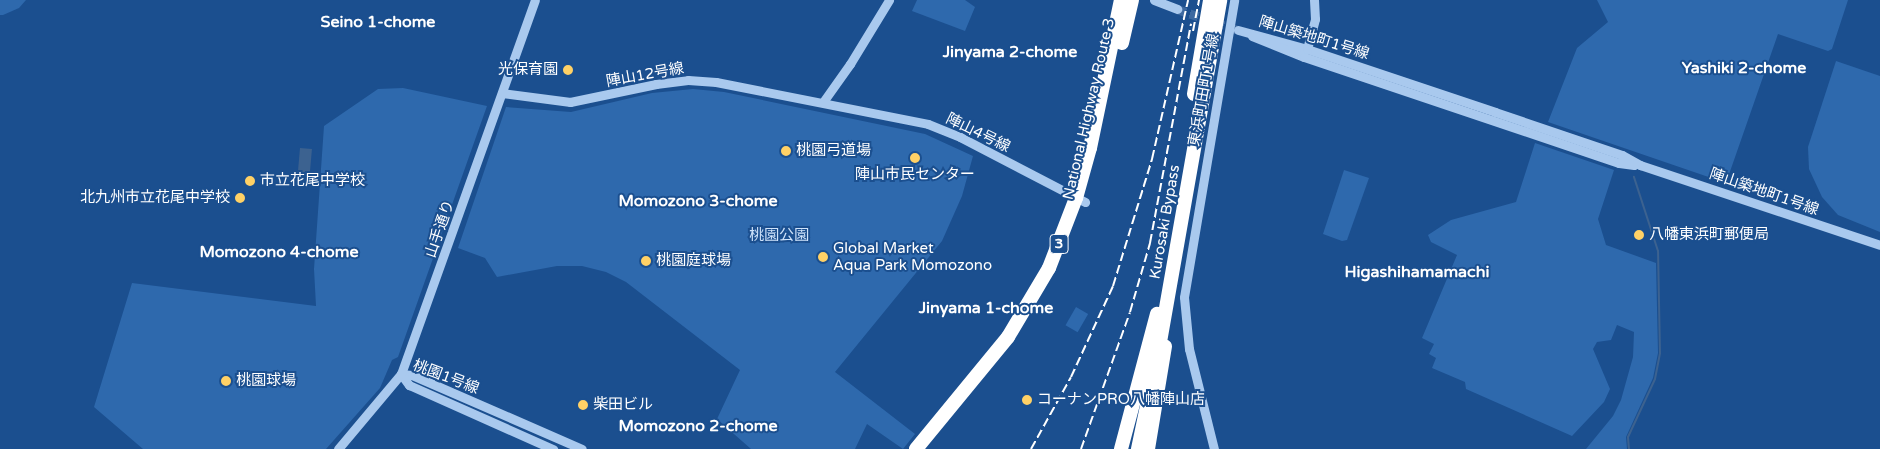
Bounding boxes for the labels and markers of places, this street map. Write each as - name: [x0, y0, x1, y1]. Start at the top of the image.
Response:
- place label: 光保育園: [498, 61, 558, 79]
- marker: 光保育園: [562, 64, 574, 76]
- place label: 桃園弓道場: [796, 142, 871, 160]
- marker: 桃園弓道場: [780, 145, 792, 157]
- marker: 陣山市民センター: [909, 152, 921, 164]
- place label: 陣山市民センター: [855, 166, 975, 184]
- place label: 市立花尾中学校: [260, 172, 365, 190]
- marker: 市立花尾中学校: [244, 175, 256, 187]
- place label: 北九州市立花尾中学校: [80, 189, 230, 207]
- marker: 北九州市立花尾中学校: [234, 192, 246, 204]
- place label: 八幡東浜町郵便局: [1649, 226, 1769, 244]
- marker: 八幡東浜町郵便局: [1633, 229, 1645, 241]
- place label: Global Market Aqua Park Momozono: [833, 239, 992, 274]
- marker: Global Market Aqua Park Momozono: [817, 251, 829, 263]
- place label: 桃園庭球場: [656, 252, 731, 270]
- marker: 桃園庭球場: [640, 255, 652, 267]
- place label: 桃園球場: [236, 372, 296, 390]
- marker: 桃園球場: [220, 375, 232, 387]
- place label: コーナンPRO八幡陣山店: [1037, 391, 1205, 409]
- marker: コーナンPRO八幡陣山店: [1021, 394, 1033, 406]
- place label: 柴田ビル: [593, 396, 653, 414]
- marker: 柴田ビル: [577, 399, 589, 411]

